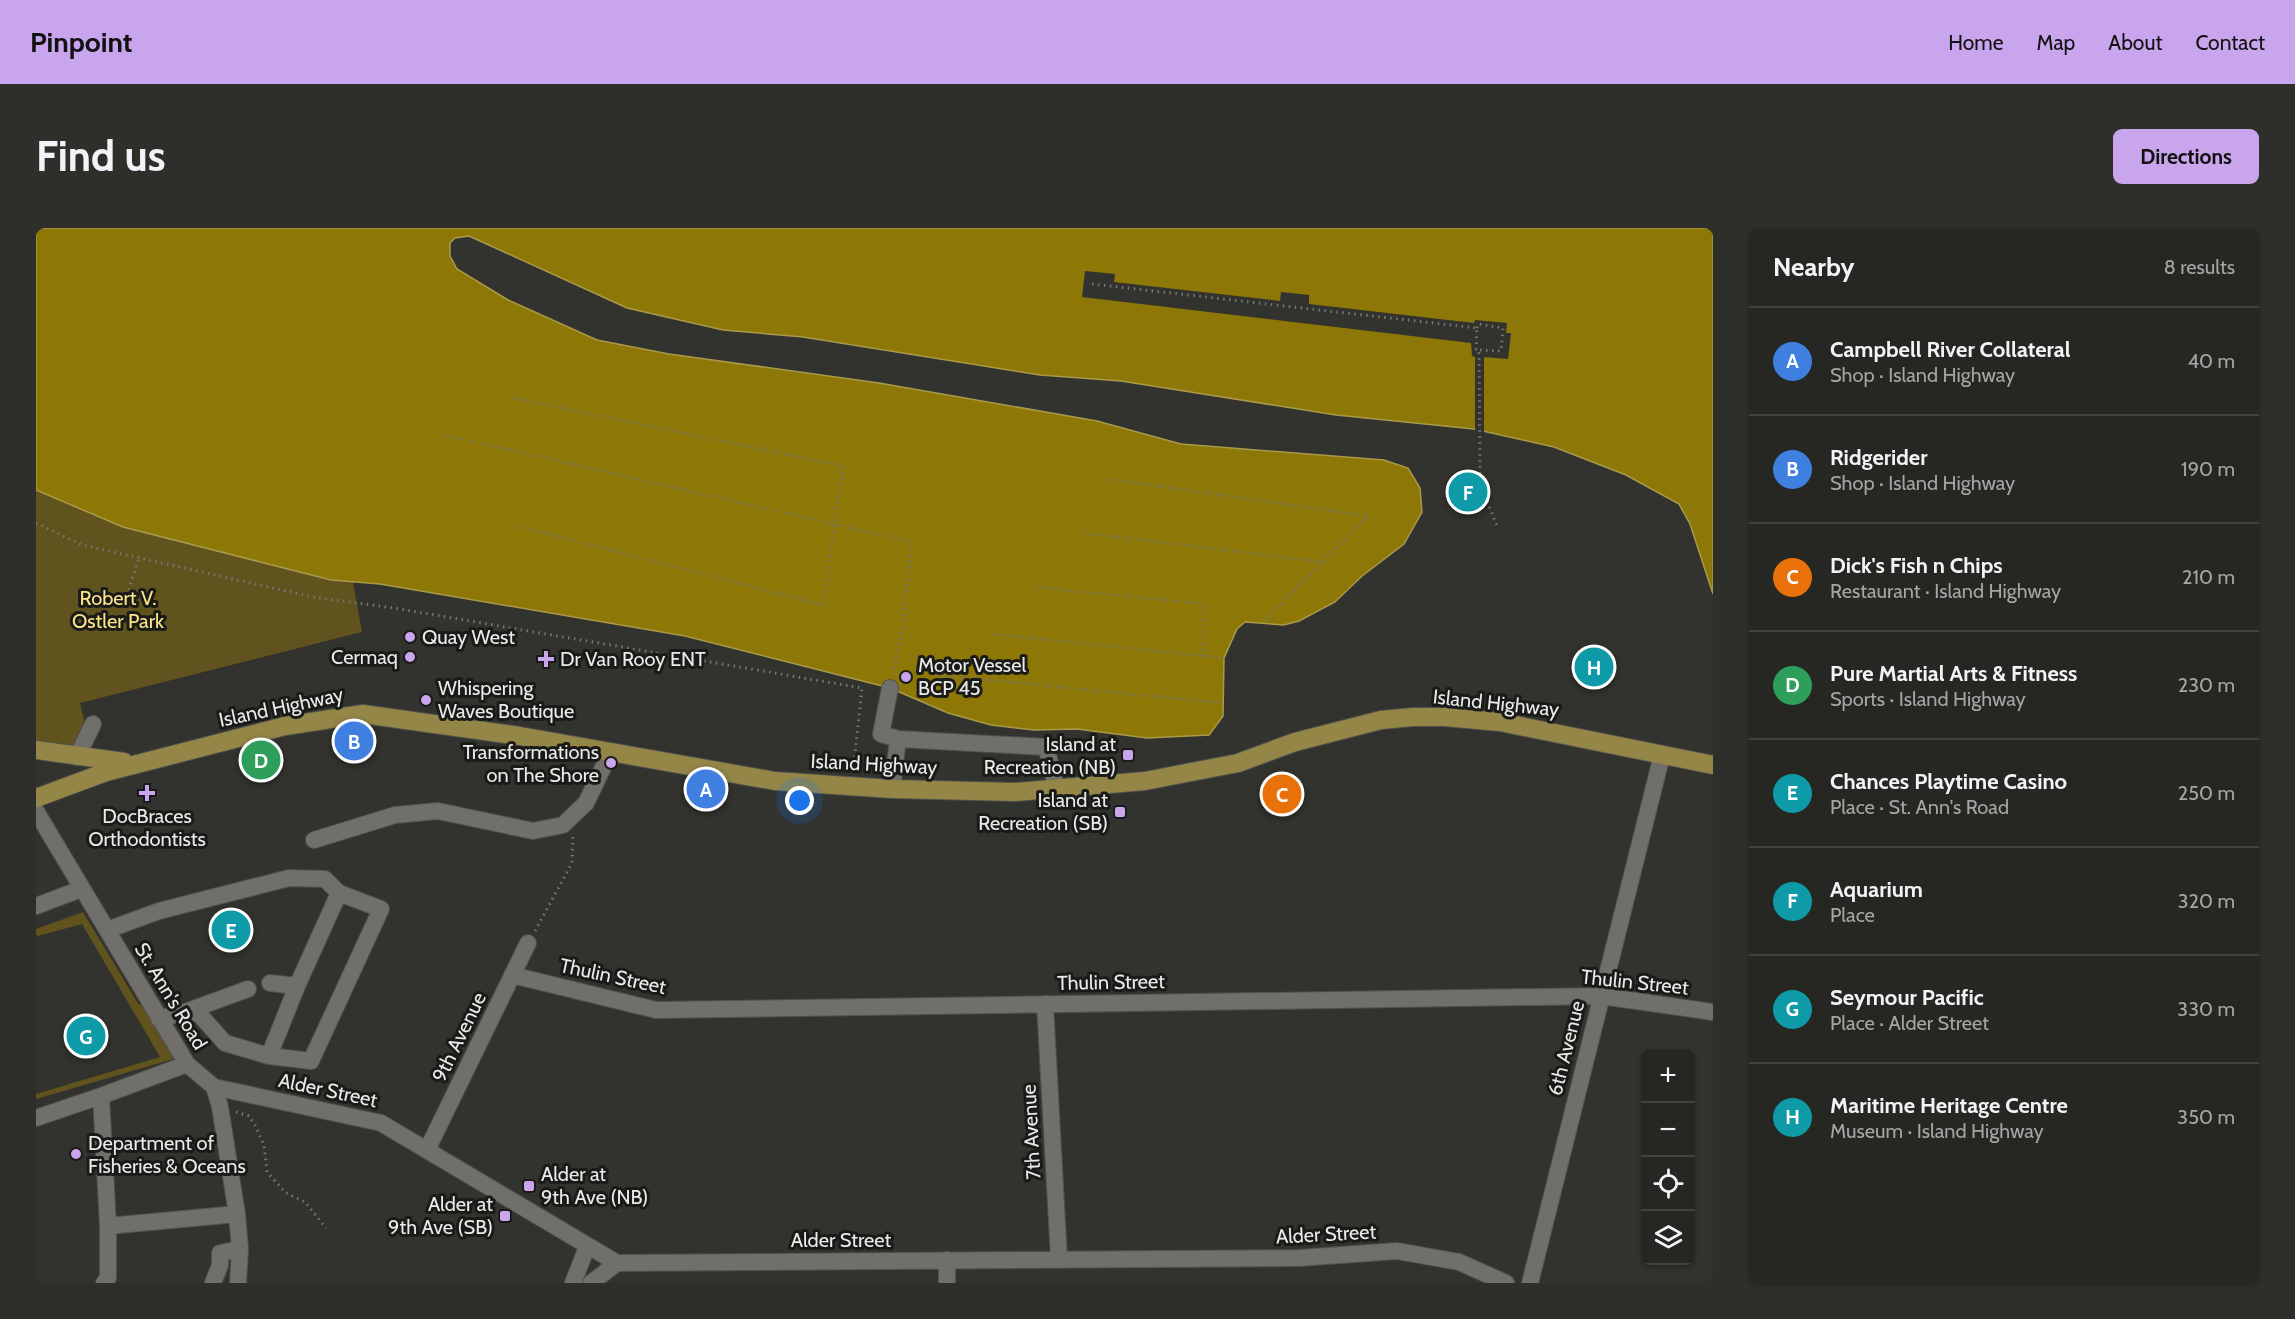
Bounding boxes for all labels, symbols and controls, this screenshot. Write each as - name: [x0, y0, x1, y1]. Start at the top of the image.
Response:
- text: Pinpoint: [30, 25, 132, 59]
- text: Home: [1948, 30, 2004, 55]
- text: Map: [2037, 30, 2075, 55]
- text: About: [2108, 30, 2162, 55]
- text: Contact: [2195, 30, 2265, 55]
- button: Directions: [2113, 129, 2259, 184]
- text: Find us: [36, 130, 165, 182]
- text: Nearby: [1773, 251, 1854, 283]
- text: 8 results: [2164, 255, 2235, 279]
- text: Campbell River Collateral: [1830, 336, 2070, 363]
- text: A: [1786, 349, 1799, 373]
- text: 40 m: [2187, 349, 2235, 373]
- text: Shop · Island Highway: [1830, 363, 2015, 387]
- text: Ridgerider: [1830, 444, 1927, 471]
- text: B: [1786, 457, 1799, 481]
- text: 190 m: [2181, 457, 2235, 481]
- pin: F: [1448, 470, 1488, 514]
- text: Shop · Island Highway: [1830, 471, 2015, 495]
- text: Dick's Fish n Chips: [1830, 552, 2003, 579]
- text: C: [1786, 565, 1799, 589]
- text: 210 m: [2182, 565, 2235, 589]
- text: Restaurant · Island Highway: [1830, 579, 2061, 603]
- park label: Robert V. Ostler Park: [72, 586, 164, 633]
- place label: Quay West: [422, 625, 515, 649]
- marker: Quay West: [403, 630, 417, 644]
- pin: H: [1574, 644, 1614, 690]
- place label: Cermaq: [331, 645, 398, 669]
- place label: Dr Van Rooy ENT: [560, 647, 706, 671]
- marker: Cermaq: [403, 650, 417, 664]
- marker: Dr Van Rooy ENT: [537, 650, 555, 668]
- place label: Motor Vessel BCP 45: [918, 653, 1026, 700]
- text: Pure Martial Arts & Fitness: [1830, 660, 2077, 687]
- marker: Motor Vessel BCP 45: [899, 670, 913, 684]
- text: D: [1785, 673, 1800, 697]
- text: 230 m: [2178, 673, 2235, 697]
- place label: Whispering Waves Boutique: [438, 676, 574, 723]
- street label: Island Highway: [216, 682, 346, 732]
- street label: Island Highway: [1432, 684, 1560, 722]
- text: Sports · Island Highway: [1830, 687, 2026, 711]
- marker: Whispering Waves Boutique: [419, 693, 433, 707]
- pin: B: [334, 718, 374, 764]
- place label: Island at Recreation (NB): [984, 732, 1116, 779]
- pin: D: [242, 738, 280, 782]
- place label: Transformations on The Shore: [463, 740, 599, 787]
- marker: Island at Recreation (NB): [1121, 748, 1135, 762]
- street label: Island Highway: [810, 749, 938, 779]
- marker: Transformations on The Shore: [604, 756, 618, 770]
- pin: A: [686, 766, 726, 812]
- text: Chances Playtime Casino: [1830, 768, 2067, 795]
- pin: C: [1262, 772, 1302, 816]
- text: E: [1787, 781, 1798, 805]
- text: 250 m: [2178, 781, 2235, 805]
- marker: DocBraces Orthodontists: [138, 784, 156, 802]
- your location: [785, 786, 814, 815]
- place label: Island at Recreation (SB): [978, 788, 1108, 835]
- text: Place · St. Ann's Road: [1830, 795, 2009, 819]
- place label: DocBraces Orthodontists: [88, 804, 206, 851]
- marker: Island at Recreation (SB): [1113, 805, 1127, 819]
- text: Aquarium: [1830, 876, 1923, 903]
- text: F: [1787, 889, 1798, 913]
- text: 320 m: [2178, 889, 2235, 913]
- text: Place: [1830, 903, 1875, 927]
- pin: E: [212, 908, 250, 952]
- street label: St. Ann's Road: [130, 938, 212, 1054]
- street label: Thulin Street: [558, 953, 669, 999]
- street label: Thulin Street: [1580, 964, 1690, 1000]
- street label: Thulin Street: [1057, 969, 1165, 995]
- text: Seymour Pacific: [1830, 984, 1984, 1011]
- street label: 9th Avenue: [427, 988, 491, 1086]
- text: G: [1786, 997, 1799, 1021]
- text: 330 m: [2177, 997, 2235, 1021]
- street label: 6th Avenue: [1543, 998, 1589, 1098]
- text: Place · Alder Street: [1830, 1011, 1989, 1035]
- pin: G: [67, 1014, 106, 1058]
- map controls: [1641, 1049, 1695, 1265]
- button: +: [1641, 1049, 1695, 1103]
- street label: Alder Street: [276, 1068, 380, 1112]
- street label: 7th Avenue: [1017, 1084, 1045, 1180]
- text: Maritime Heritage Centre: [1830, 1092, 2068, 1119]
- button: −: [1641, 1103, 1695, 1157]
- text: H: [1785, 1105, 1800, 1129]
- text: 350 m: [2177, 1105, 2235, 1129]
- text: Museum · Island Highway: [1830, 1119, 2044, 1143]
- place label: Department of Fisheries & Oceans: [88, 1131, 246, 1178]
- marker: Department of Fisheries & Oceans: [69, 1147, 83, 1161]
- button: locate: [1641, 1157, 1695, 1211]
- place label: Alder at 9th Ave (NB): [541, 1162, 648, 1209]
- marker: Alder at 9th Ave (NB): [522, 1179, 536, 1193]
- place label: Alder at 9th Ave (SB): [388, 1192, 493, 1239]
- marker: Alder at 9th Ave (SB): [498, 1209, 512, 1223]
- button: layers: [1641, 1211, 1695, 1265]
- street label: Alder Street: [1275, 1219, 1377, 1249]
- street label: Alder Street: [791, 1228, 891, 1252]

